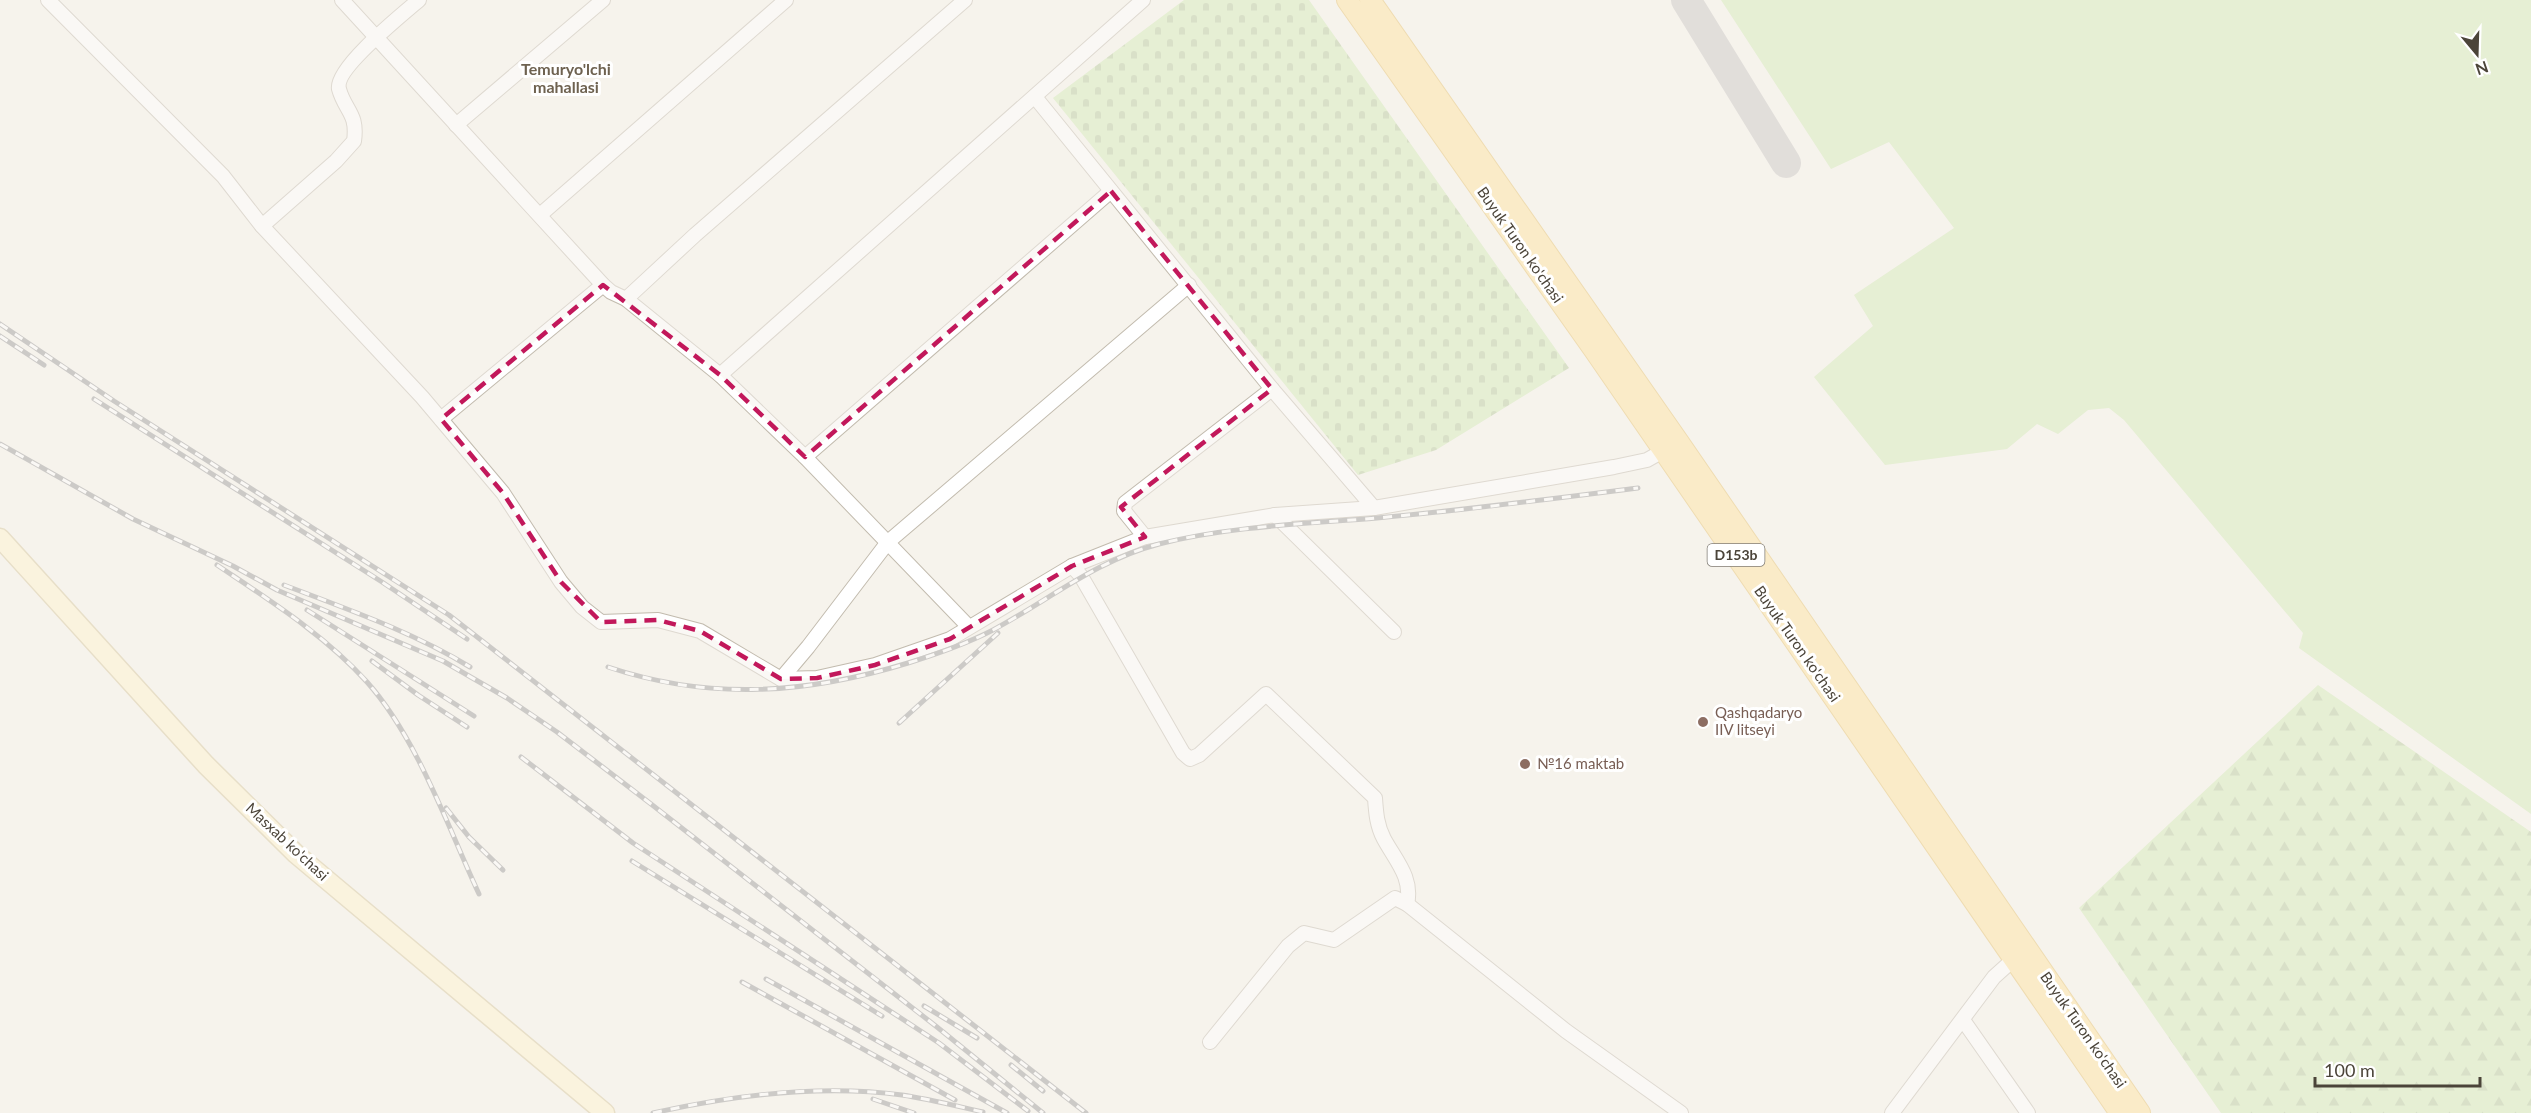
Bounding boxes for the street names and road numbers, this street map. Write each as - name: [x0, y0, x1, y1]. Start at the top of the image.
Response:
- street label: Buyuk Turon ko'chasi: [1474, 183, 1568, 306]
- road number: D153b: [1708, 544, 1764, 566]
- street label: Buyuk Turon ko'chasi: [1751, 582, 1845, 705]
- street label: Masxab ko'chasi: [243, 799, 333, 884]
- street label: Buyuk Turon ko'chasi: [2037, 968, 2131, 1091]

